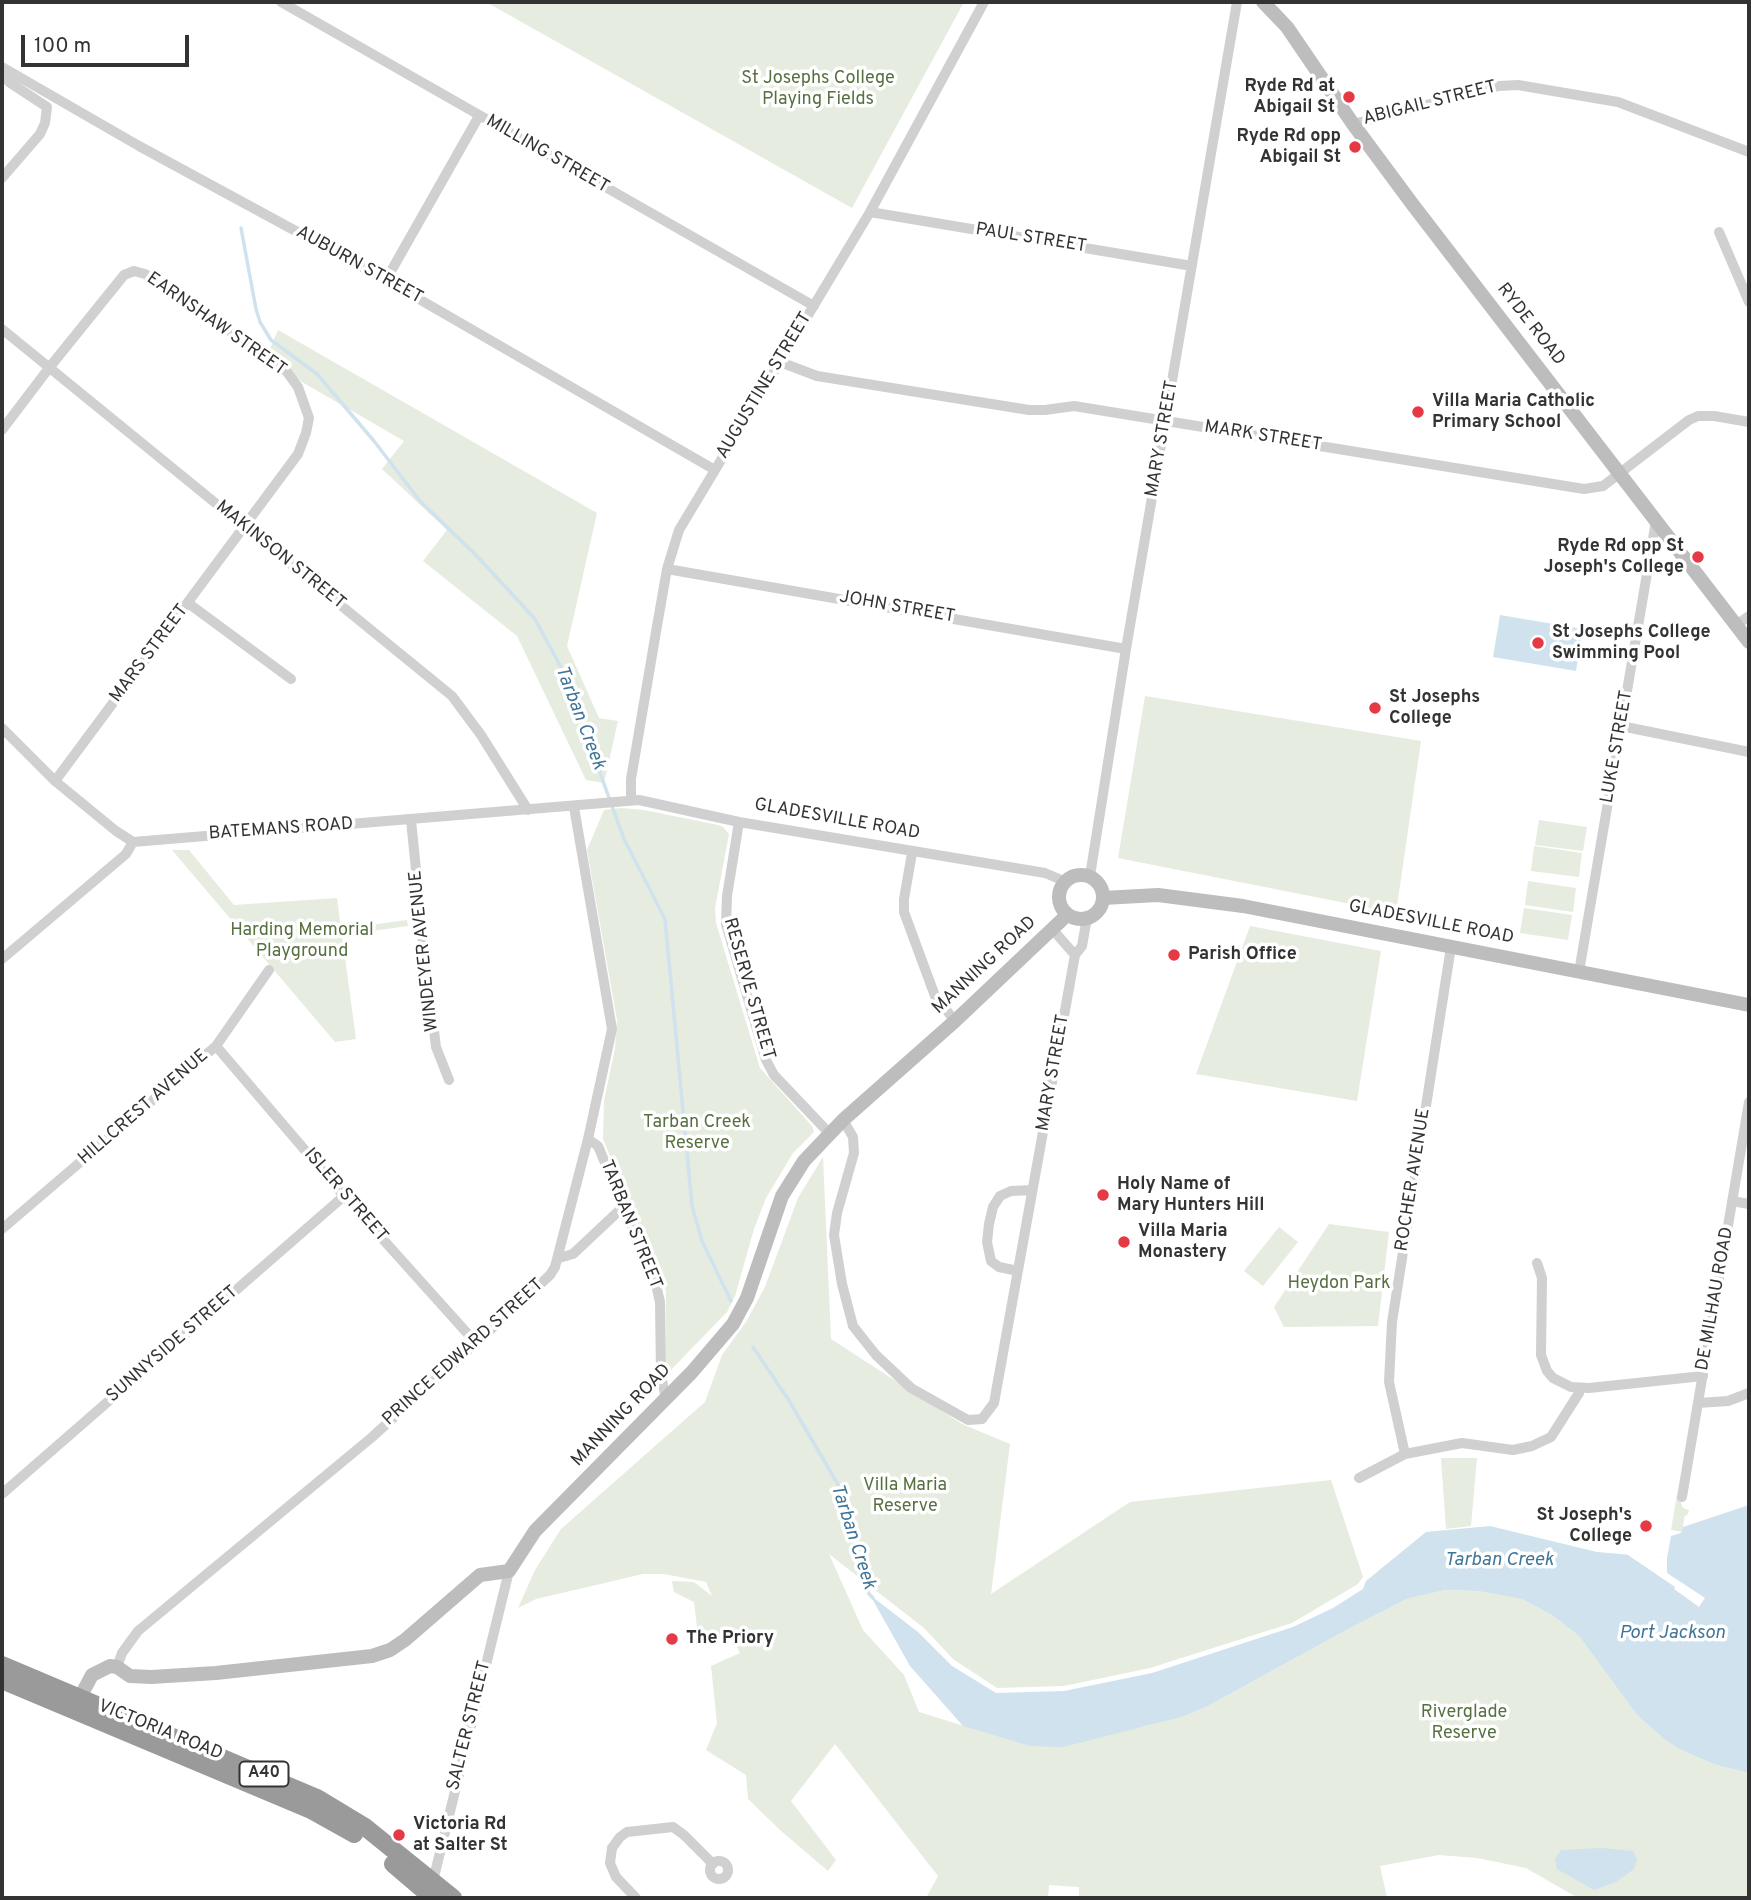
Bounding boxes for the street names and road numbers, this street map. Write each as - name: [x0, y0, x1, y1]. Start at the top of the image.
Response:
- street label: ABIGAIL STREET: [1361, 77, 1499, 131]
- street label: MILLING STREET: [482, 111, 612, 199]
- street label: PAUL STREET: [974, 220, 1088, 258]
- street label: AUBURN STREET: [292, 222, 426, 310]
- street label: EARNSHAW STREET: [142, 269, 290, 381]
- street label: RYDE ROAD: [1491, 280, 1569, 370]
- street label: AUGUSTINE STREET: [713, 309, 817, 463]
- street label: MARY STREET: [1142, 379, 1184, 499]
- street label: MARK STREET: [1203, 417, 1323, 457]
- street label: MAKINSON STREET: [211, 497, 349, 615]
- street label: JOHN STREET: [837, 587, 957, 629]
- street label: MARS STREET: [106, 601, 194, 707]
- street label: LUKE STREET: [1597, 689, 1639, 805]
- street label: GLADESVILLE ROAD: [752, 795, 922, 845]
- street label: BATEMANS ROAD: [208, 814, 354, 846]
- street label: WINDEYER AVENUE: [406, 869, 444, 1033]
- street label: GLADESVILLE ROAD: [1347, 896, 1515, 950]
- street label: MANNING ROAD: [929, 912, 1041, 1020]
- street label: RESERVE STREET: [717, 916, 779, 1062]
- street label: MARY STREET: [1033, 1013, 1075, 1133]
- street label: HILLCREST AVENUE: [75, 1046, 213, 1170]
- street label: ROCHER AVENUE: [1392, 1107, 1436, 1253]
- street label: ISLER STREET: [298, 1145, 392, 1247]
- street label: TARBAN STREET: [594, 1157, 666, 1293]
- street label: DE MILHAU ROAD: [1693, 1225, 1739, 1373]
- street label: PRINCE EDWARD STREET: [379, 1275, 549, 1431]
- street label: SUNNYSIDE STREET: [103, 1282, 243, 1408]
- street label: MANNING ROAD: [568, 1360, 676, 1472]
- street label: SALTER STREET: [443, 1659, 497, 1793]
- street label: VICTORIA ROAD: [94, 1696, 226, 1766]
- road number: A40: [240, 1762, 288, 1786]

